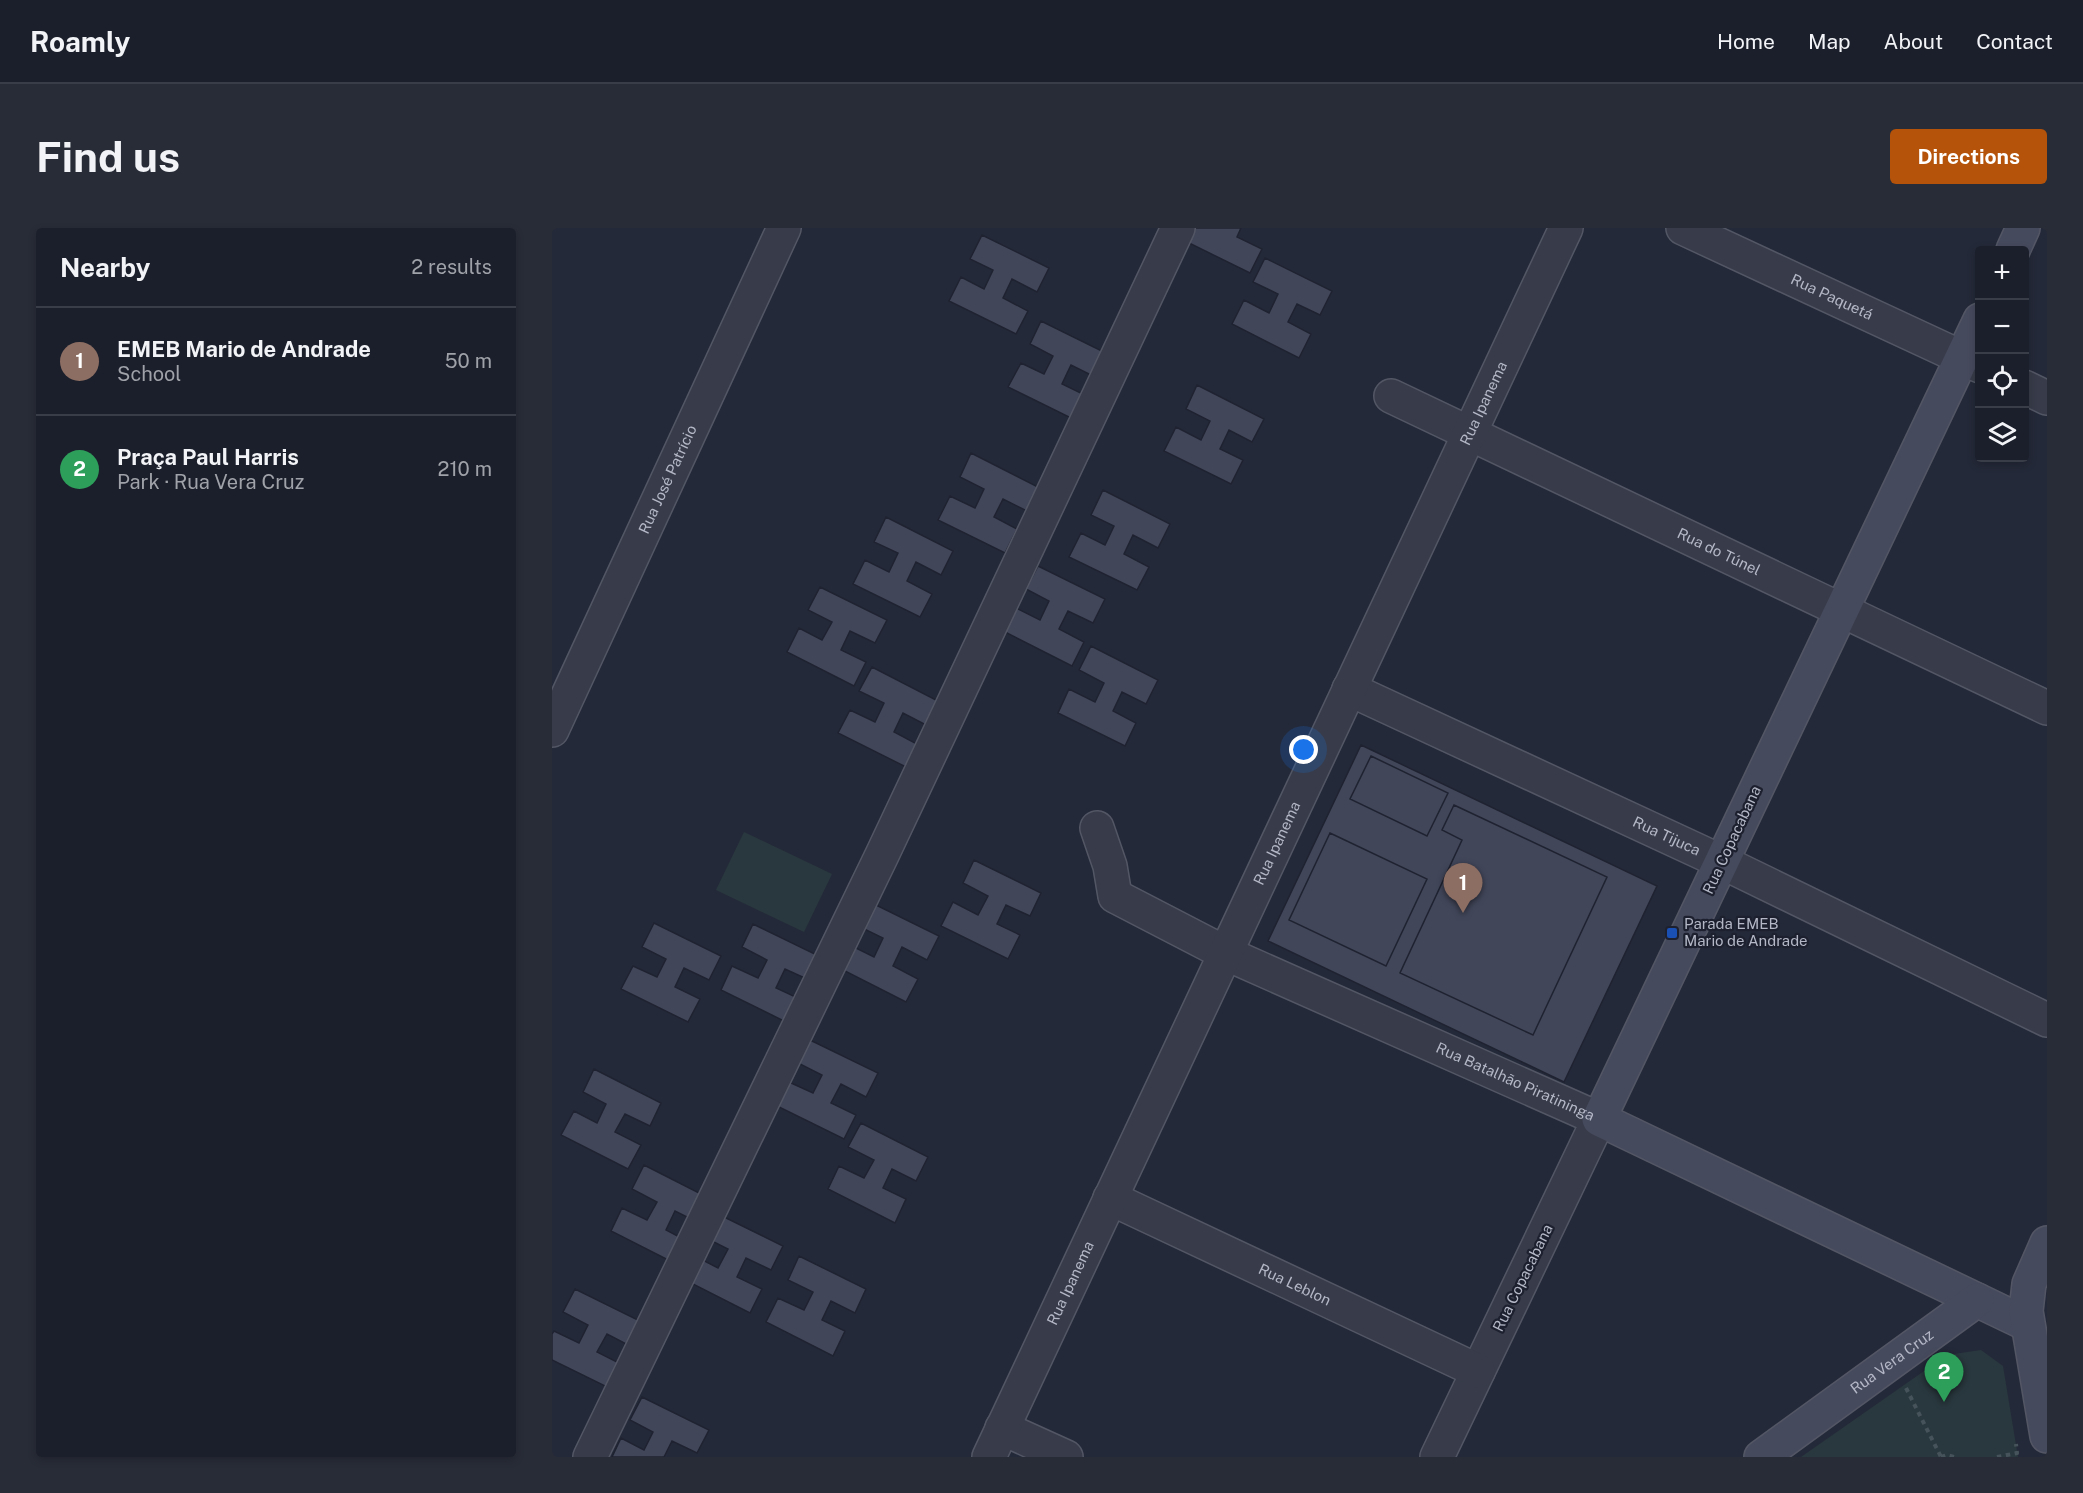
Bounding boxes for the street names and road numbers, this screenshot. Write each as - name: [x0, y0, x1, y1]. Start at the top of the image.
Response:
- street label: Rua Paquetá: [1788, 270, 1876, 323]
- street label: Rua Ipanema: [1456, 359, 1510, 448]
- street label: Rua José Patrício: [635, 422, 700, 536]
- street label: Rua do Túnel: [1675, 524, 1763, 578]
- street label: Rua Copacabana: [1699, 783, 1764, 896]
- street label: Rua Ipanema: [1250, 798, 1304, 888]
- street label: Rua Tijuca: [1630, 813, 1703, 859]
- street label: Rua Batalhão Piratininga: [1434, 1039, 1597, 1124]
- street label: Rua Copacabana: [1489, 1221, 1556, 1334]
- street label: Rua Ipanema: [1043, 1238, 1097, 1328]
- street label: Rua Leblon: [1256, 1260, 1334, 1309]
- street label: Rua Vera Cruz: [1847, 1326, 1936, 1397]

